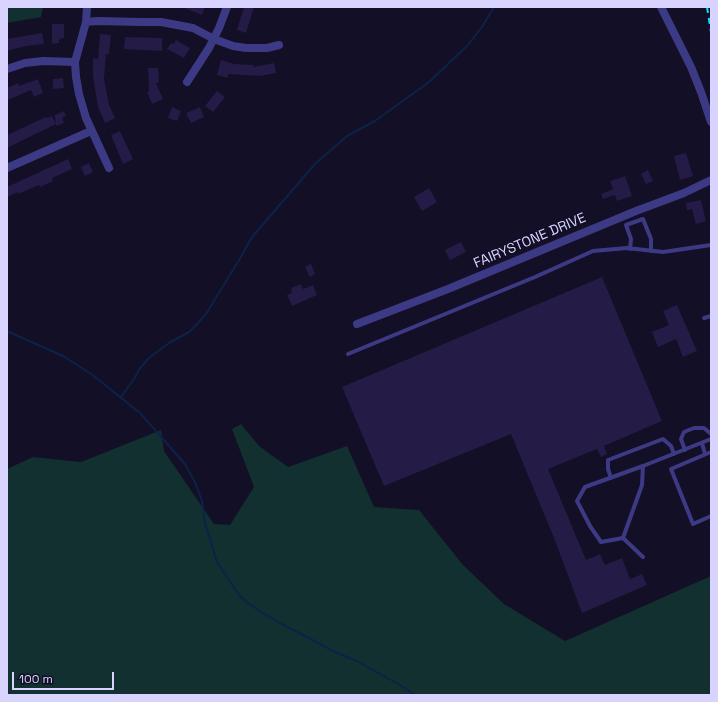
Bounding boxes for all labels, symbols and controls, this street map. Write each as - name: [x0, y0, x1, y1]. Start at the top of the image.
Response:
- street label: FAIRYSTONE DRIVE: [471, 210, 589, 272]
- scale bar: [14, 664, 116, 690]
- text: 100 m: [19, 671, 53, 687]

